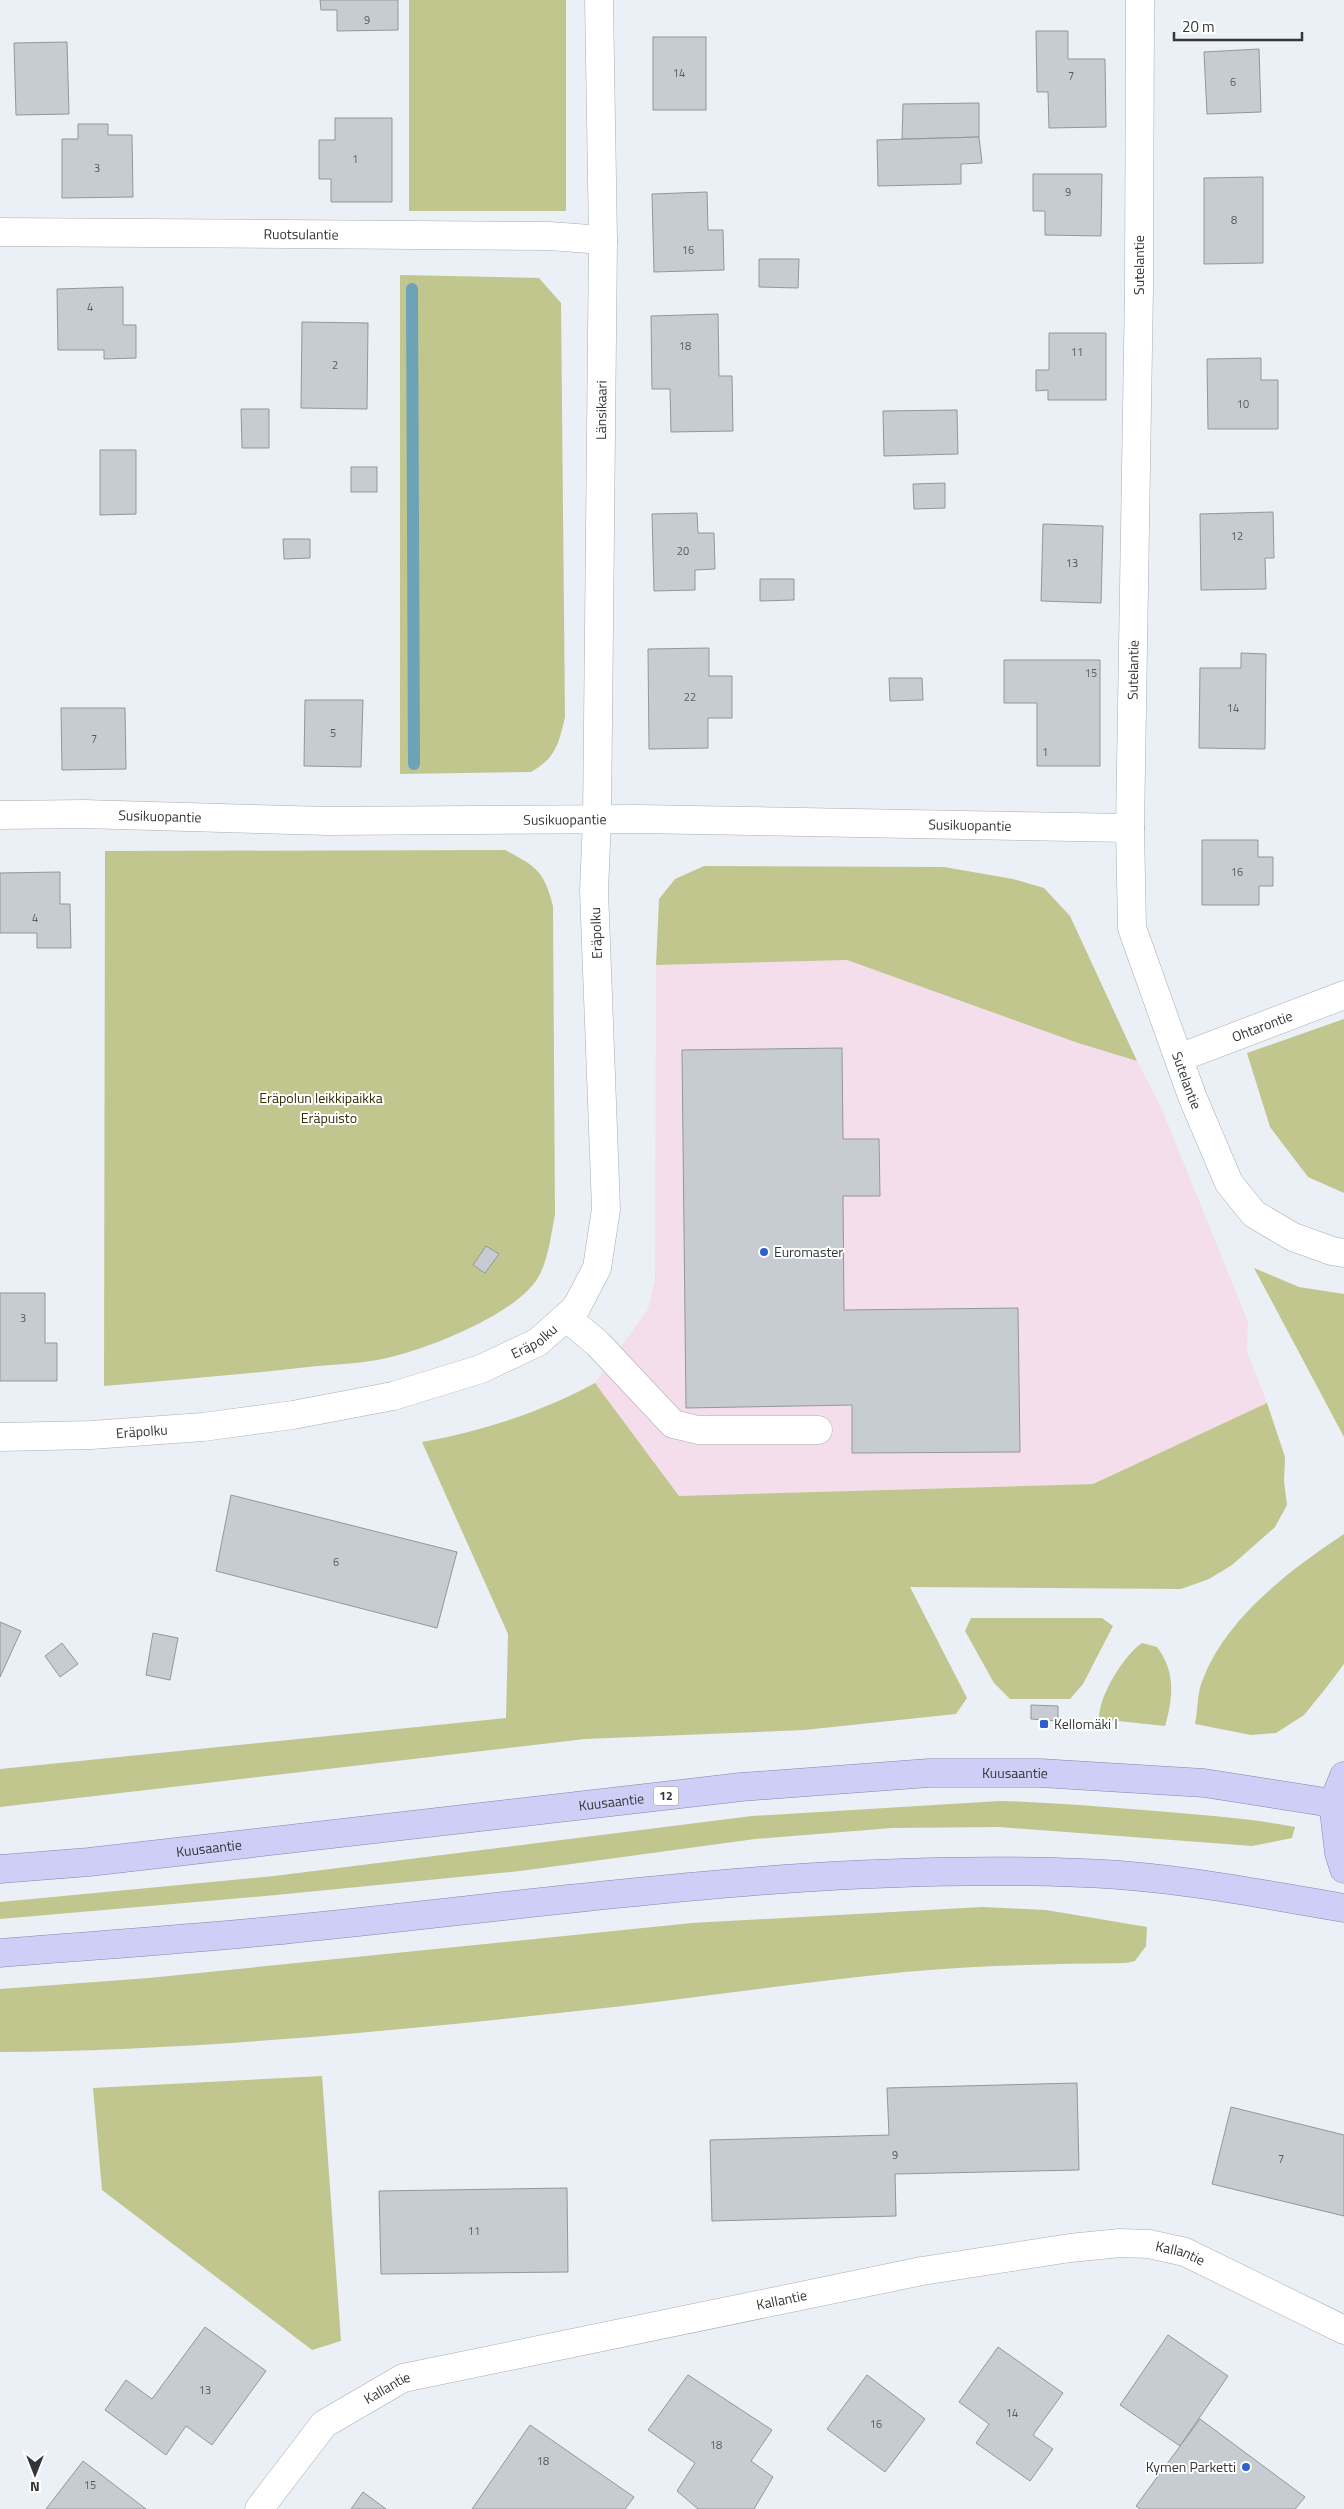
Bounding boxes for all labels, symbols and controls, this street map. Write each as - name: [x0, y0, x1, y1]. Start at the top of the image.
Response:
- scale bar: [1174, 10, 1302, 42]
- house number: 9: [364, 12, 370, 28]
- text: 20 m: [1182, 15, 1215, 38]
- house number: 14: [673, 65, 685, 81]
- house number: 7: [1068, 68, 1074, 84]
- house number: 6: [1230, 74, 1236, 90]
- house number: 1: [352, 151, 358, 167]
- house number: 3: [94, 160, 100, 176]
- house number: 9: [1065, 184, 1071, 200]
- house number: 8: [1231, 212, 1237, 228]
- street label: Ruotsulantie: [263, 223, 339, 244]
- street label: Sutelantie: [1128, 235, 1149, 295]
- house number: 16: [682, 242, 694, 258]
- house number: 4: [87, 299, 93, 315]
- house number: 18: [679, 338, 691, 354]
- house number: 11: [1071, 344, 1083, 360]
- house number: 2: [332, 357, 338, 373]
- street label: Länsikaari: [590, 380, 612, 440]
- house number: 10: [1237, 396, 1249, 412]
- house number: 12: [1231, 528, 1243, 544]
- house number: 20: [677, 543, 689, 559]
- house number: 13: [1066, 555, 1078, 571]
- street label: Sutelantie: [1121, 640, 1144, 700]
- house number: 15: [1085, 665, 1097, 681]
- house number: 22: [684, 689, 696, 705]
- house number: 14: [1227, 700, 1239, 716]
- house number: 5: [330, 725, 336, 741]
- house number: 7: [91, 731, 97, 747]
- house number: 1: [1042, 744, 1048, 760]
- street label: Susikuopantie: [118, 804, 202, 827]
- street label: Susikuopantie: [523, 808, 607, 830]
- street label: Susikuopantie: [928, 813, 1012, 836]
- house number: 16: [1231, 864, 1243, 880]
- street label: Eräpolku: [584, 907, 607, 959]
- house number: 4: [32, 910, 38, 926]
- street label: Ohtarontie: [1229, 1005, 1295, 1047]
- street label: Sutelantie: [1167, 1049, 1207, 1112]
- park label: Eräpolun leikkipaikka: [259, 1087, 383, 1108]
- park label: Eräpuisto: [301, 1107, 357, 1128]
- place label: Euromaster: [774, 1241, 843, 1262]
- marker: Euromaster: [758, 1246, 770, 1258]
- house number: 3: [20, 1310, 26, 1326]
- street label: Eräpolku: [507, 1319, 562, 1363]
- street label: Eräpolku: [115, 1419, 168, 1443]
- house number: 6: [333, 1554, 339, 1570]
- place label: Kellomäki I: [1054, 1713, 1118, 1734]
- marker: Kellomäki I: [1038, 1718, 1050, 1730]
- street label: Kuusaantie: [982, 1762, 1048, 1783]
- road number: 12: [654, 1786, 678, 1805]
- street label: Kuusaantie: [577, 1787, 645, 1816]
- street label: Kuusaantie: [175, 1834, 243, 1862]
- house number: 9: [892, 2147, 898, 2163]
- house number: 7: [1278, 2151, 1284, 2167]
- house number: 11: [468, 2223, 480, 2239]
- street label: Kallantie: [1154, 2235, 1209, 2270]
- street label: Kallantie: [754, 2284, 809, 2315]
- street label: Kallantie: [359, 2366, 412, 2409]
- house number: 13: [199, 2382, 211, 2398]
- house number: 14: [1006, 2405, 1018, 2421]
- house number: 16: [870, 2416, 882, 2432]
- house number: 18: [710, 2437, 722, 2453]
- north arrow: [10, 2449, 60, 2499]
- house number: 18: [537, 2453, 549, 2469]
- place label: Kymen Parketti: [1146, 2456, 1236, 2477]
- marker: Kymen Parketti: [1240, 2461, 1252, 2473]
- text: N: [30, 2477, 40, 2498]
- house number: 15: [84, 2477, 96, 2493]

